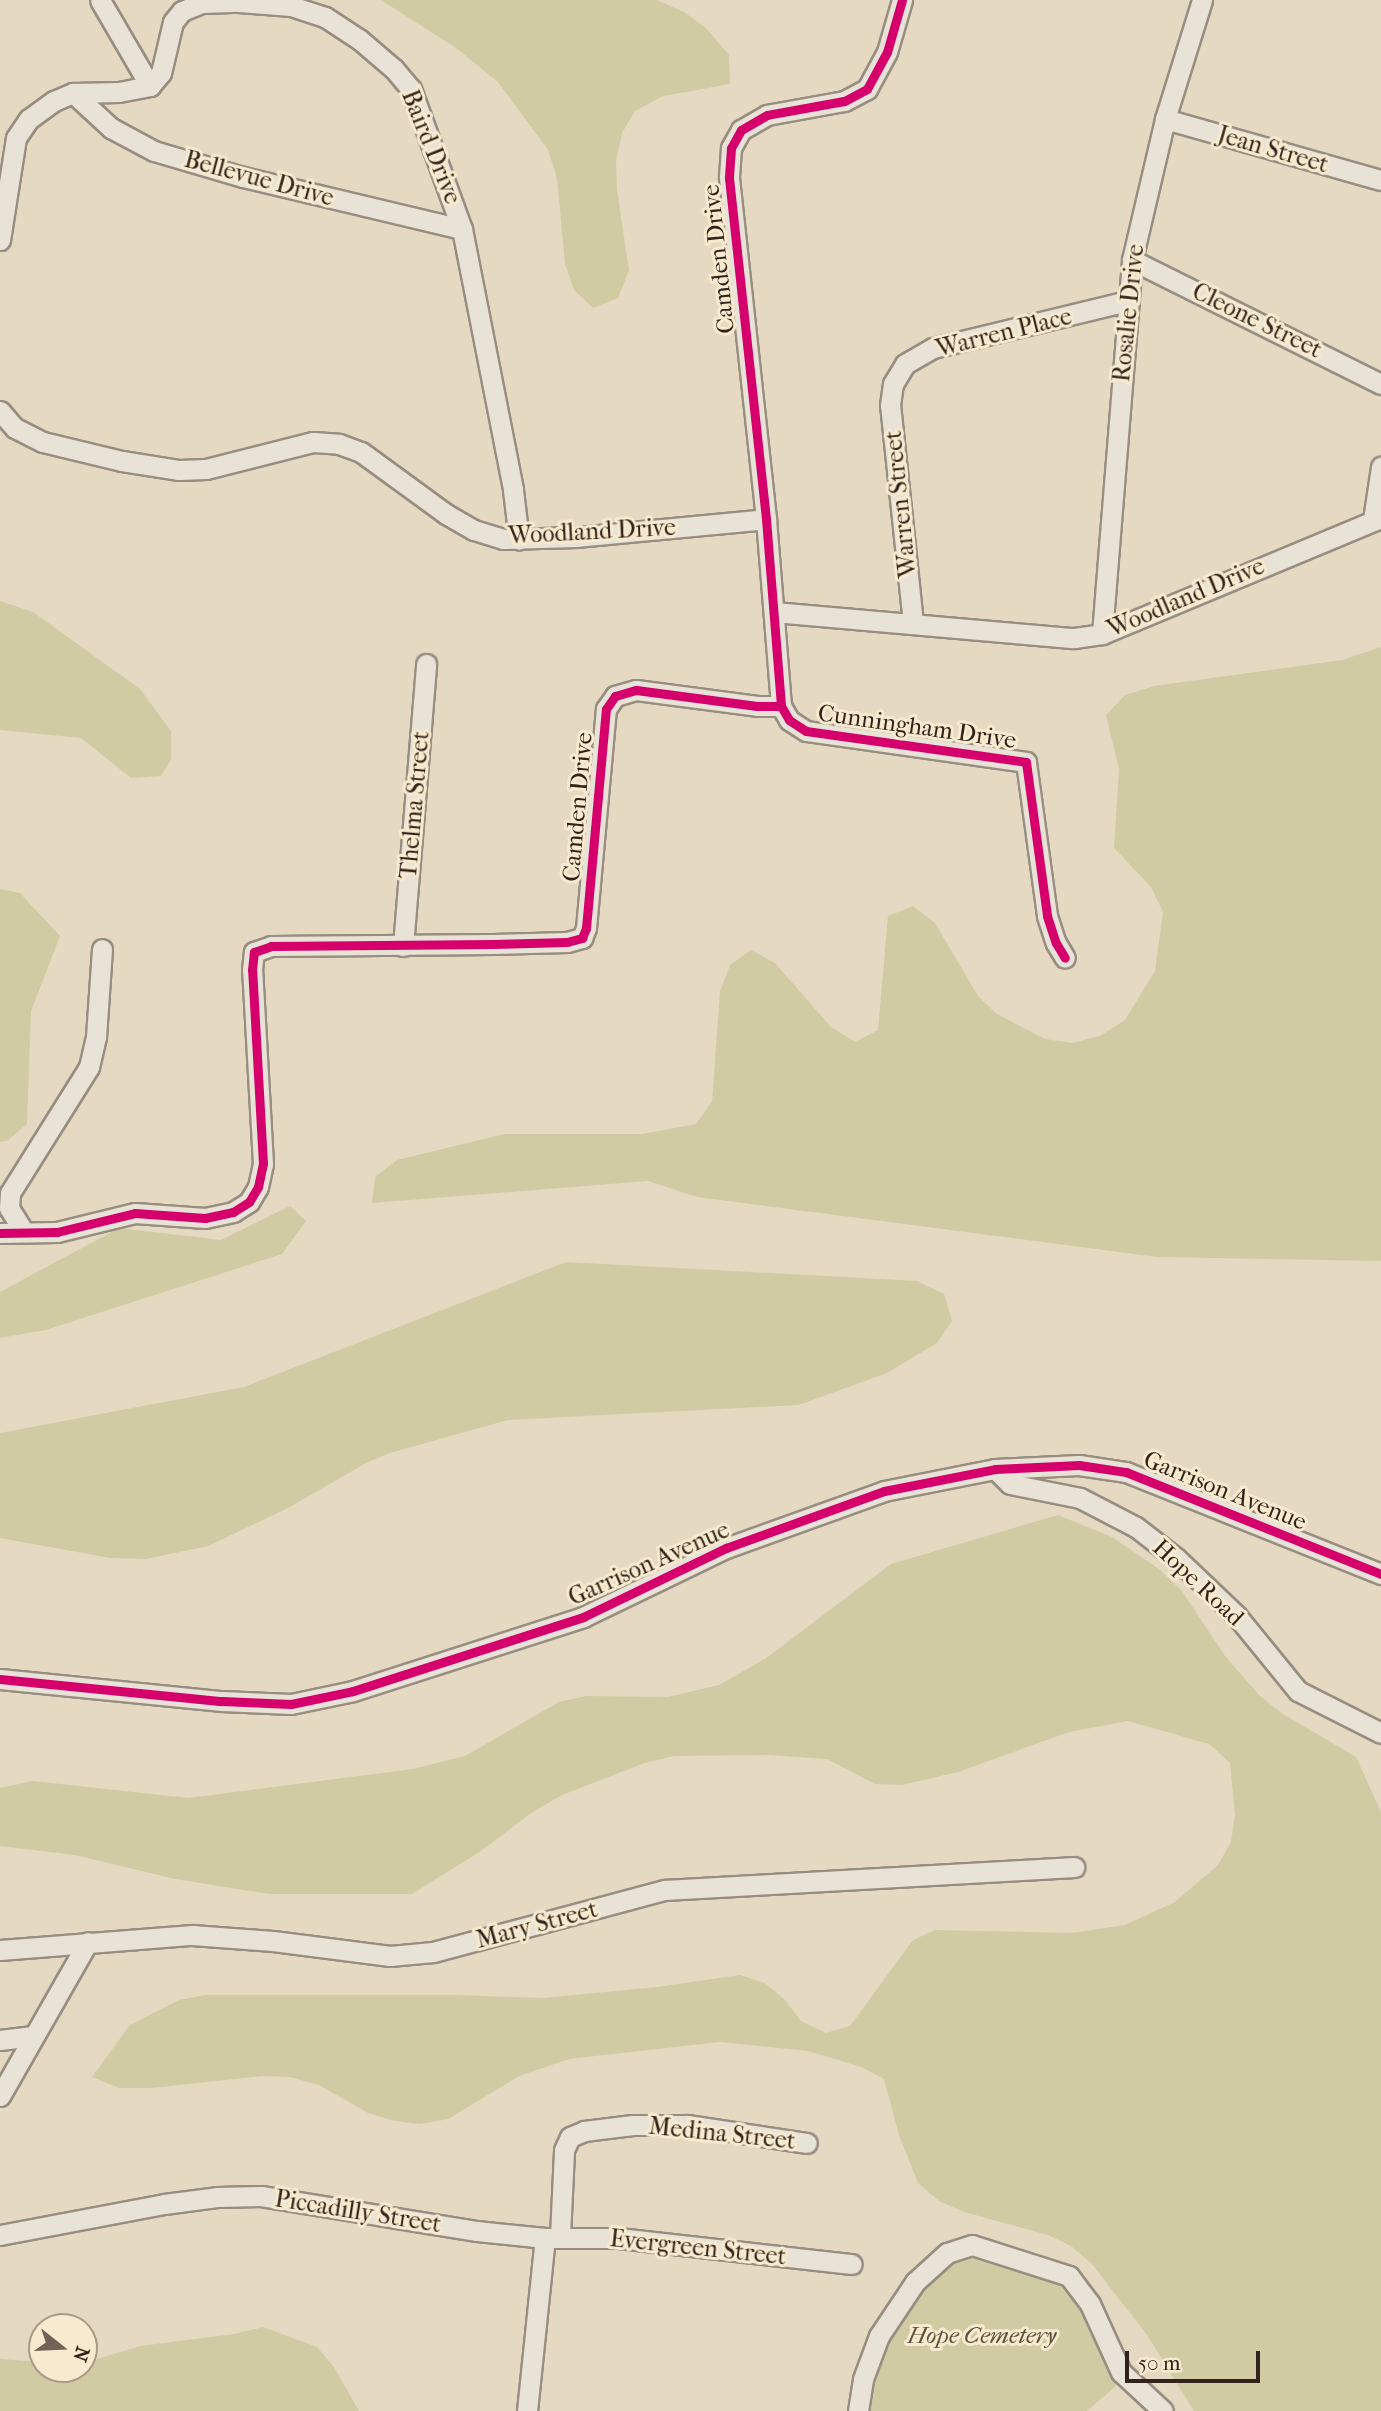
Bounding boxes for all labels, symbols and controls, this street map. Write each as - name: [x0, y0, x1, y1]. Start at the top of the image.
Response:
- street label: Baird Drive: [395, 86, 467, 208]
- street label: Jean Street: [1214, 120, 1332, 180]
- street label: Bellevue Drive: [181, 145, 337, 213]
- street label: Camden Drive: [697, 183, 741, 335]
- street label: Rosalie Drive: [1107, 243, 1151, 383]
- street label: Cleone Street: [1187, 277, 1327, 365]
- street label: Warren Place: [933, 302, 1075, 364]
- street label: Warren Street: [879, 429, 923, 579]
- street label: Woodland Drive: [507, 513, 677, 551]
- street label: Woodland Drive: [1103, 552, 1269, 644]
- street label: Cunningham Drive: [816, 699, 1018, 755]
- street label: Thelma Street: [394, 730, 436, 880]
- street label: Camden Drive: [557, 731, 599, 883]
- street label: Garrison Avenue: [1139, 1445, 1311, 1537]
- street label: Garrison Avenue: [564, 1516, 734, 1612]
- street label: Hope Road: [1146, 1533, 1250, 1633]
- street label: Mary Street: [473, 1895, 601, 1955]
- street label: Medina Street: [647, 2112, 797, 2156]
- street label: Piccadilly Street: [273, 2185, 443, 2239]
- street label: Evergreen Street: [608, 2224, 788, 2272]
- north arrow: [28, 2313, 98, 2383]
- park label: Hope Cemetery: [908, 2322, 1056, 2350]
- scale bar: [1129, 2338, 1264, 2382]
- text: N: [68, 2344, 94, 2364]
- text: 50 m: [1138, 2351, 1181, 2375]

